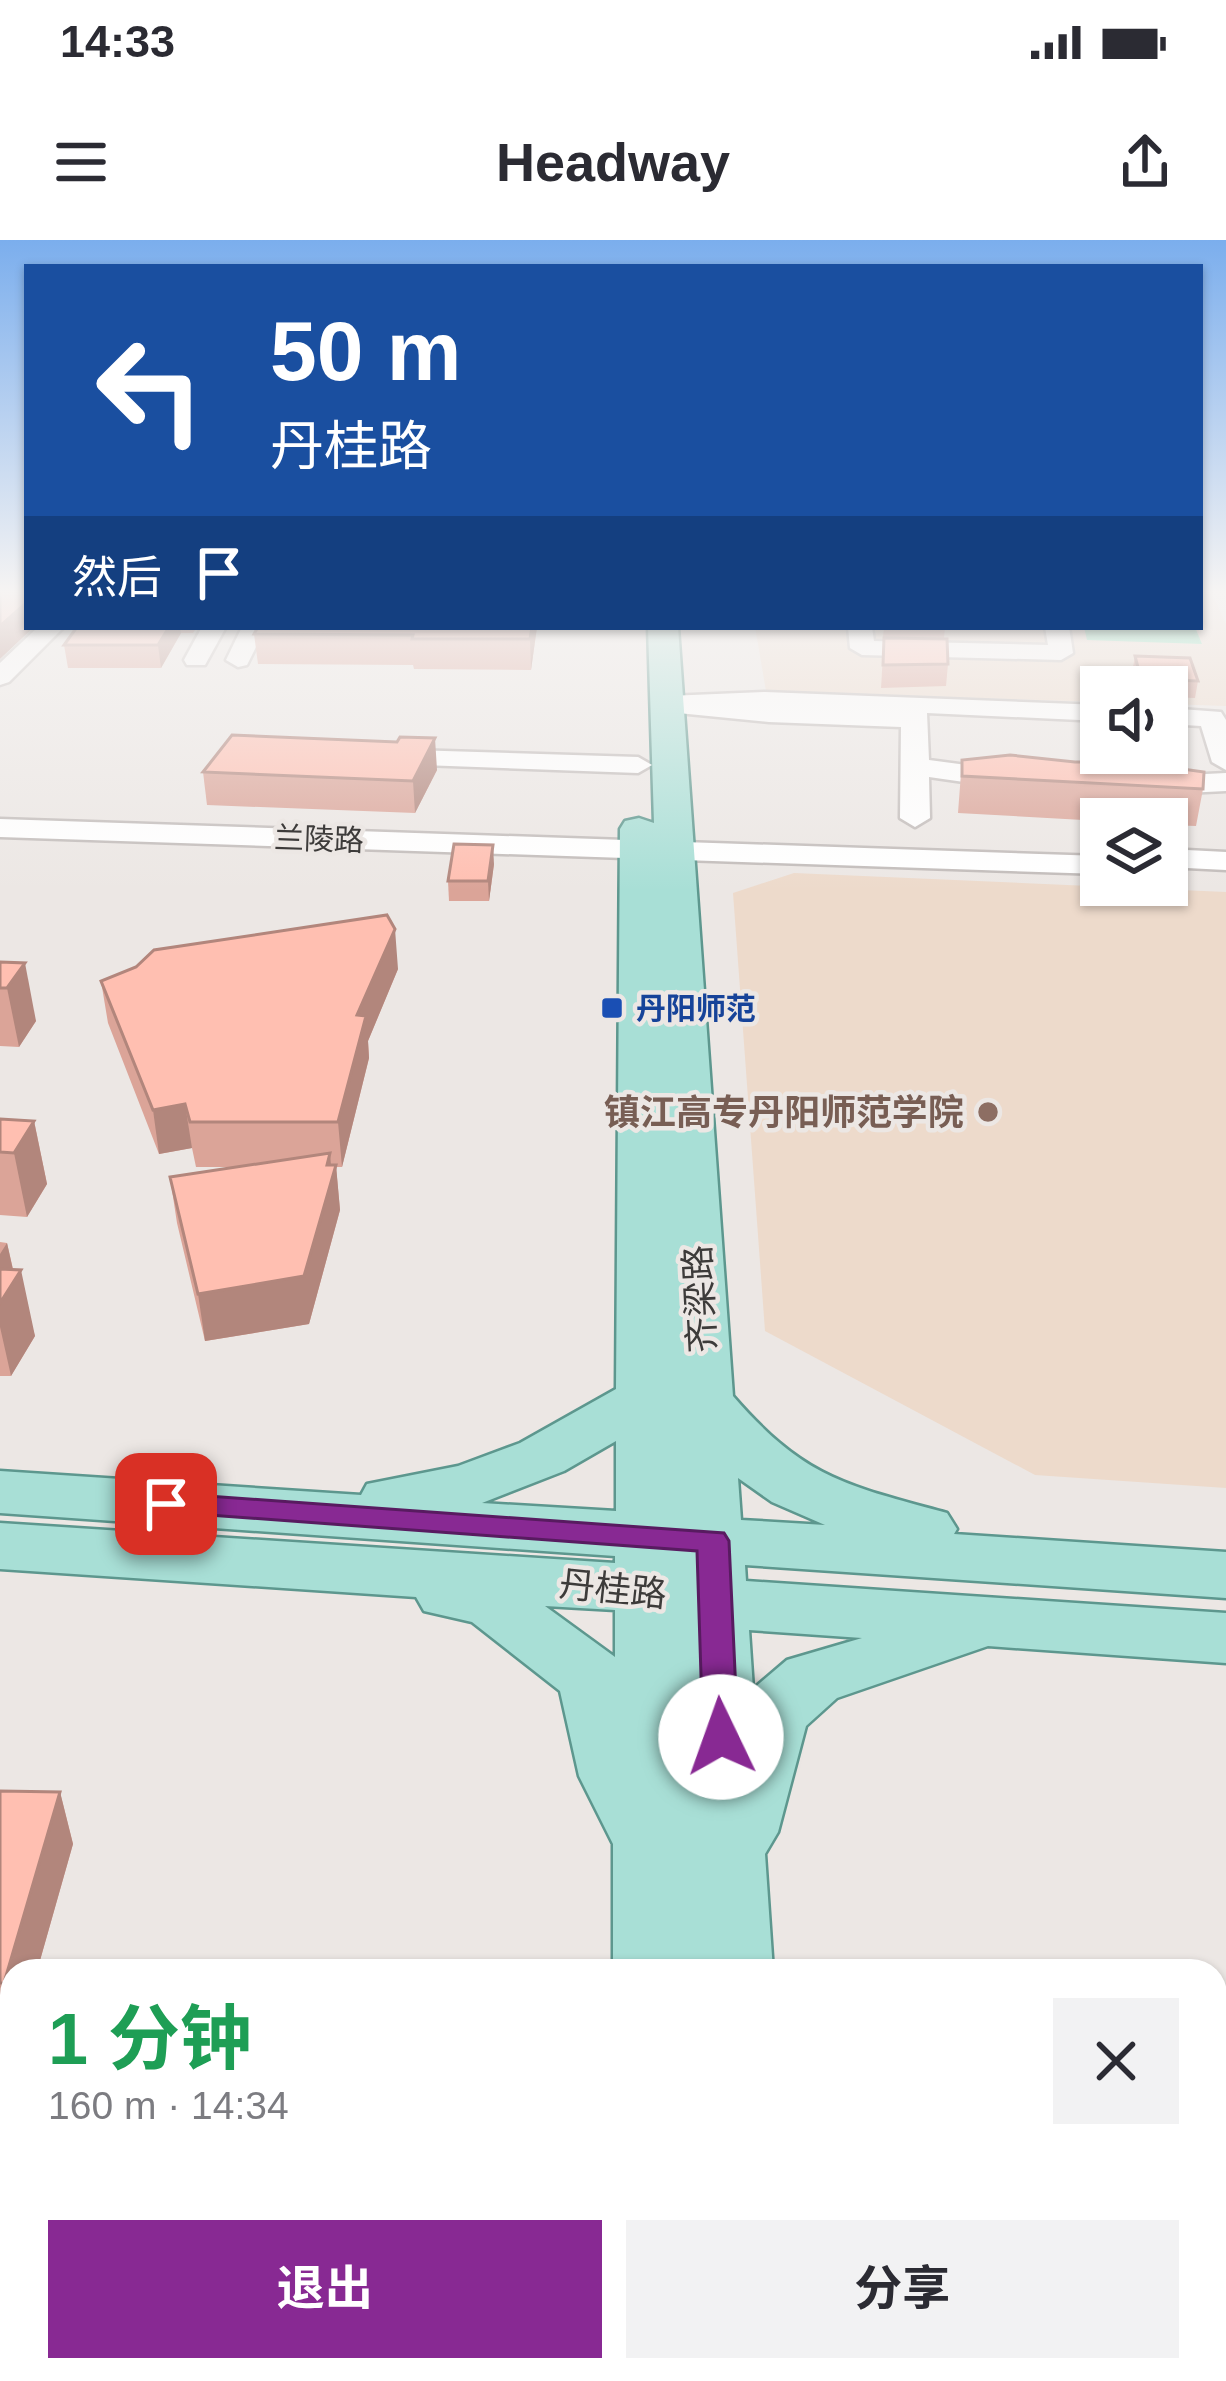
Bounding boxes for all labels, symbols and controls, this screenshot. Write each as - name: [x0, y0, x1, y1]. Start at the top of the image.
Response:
- text: 14:33: [60, 16, 175, 67]
- icon: menu: [48, 129, 114, 195]
- icon: share: [1112, 129, 1178, 195]
- text: Headway: [496, 132, 730, 192]
- text: 50 m: [270, 304, 461, 398]
- icon: left: [72, 312, 228, 468]
- text: 丹桂路: [270, 416, 432, 476]
- icon: arrive: [186, 540, 252, 606]
- text: 然后: [72, 552, 162, 603]
- map controls: [1080, 666, 1188, 906]
- button: sound: [1080, 666, 1188, 774]
- button: layers: [1080, 798, 1188, 906]
- street label: 兰陵路: [273, 821, 365, 857]
- place label: 丹阳师范: [636, 992, 756, 1025]
- marker: 丹阳师范: [599, 995, 625, 1021]
- place label: 镇江高专丹阳师范学院: [604, 1092, 964, 1133]
- marker: 镇江高专丹阳师范学院: [975, 1099, 1001, 1125]
- street label: 齐梁路: [677, 1244, 723, 1354]
- pin: [115, 1453, 217, 1555]
- icon: arrive: [133, 1471, 199, 1537]
- street label: 丹桂路: [557, 1563, 669, 1615]
- position arrow: [658, 1674, 784, 1800]
- button: close: [1053, 1998, 1179, 2124]
- text: 1 分钟: [48, 1999, 252, 2079]
- text: 160 m · 14:34: [48, 2084, 289, 2127]
- button: 退出: [48, 2220, 602, 2358]
- button: 分享: [626, 2220, 1179, 2358]

